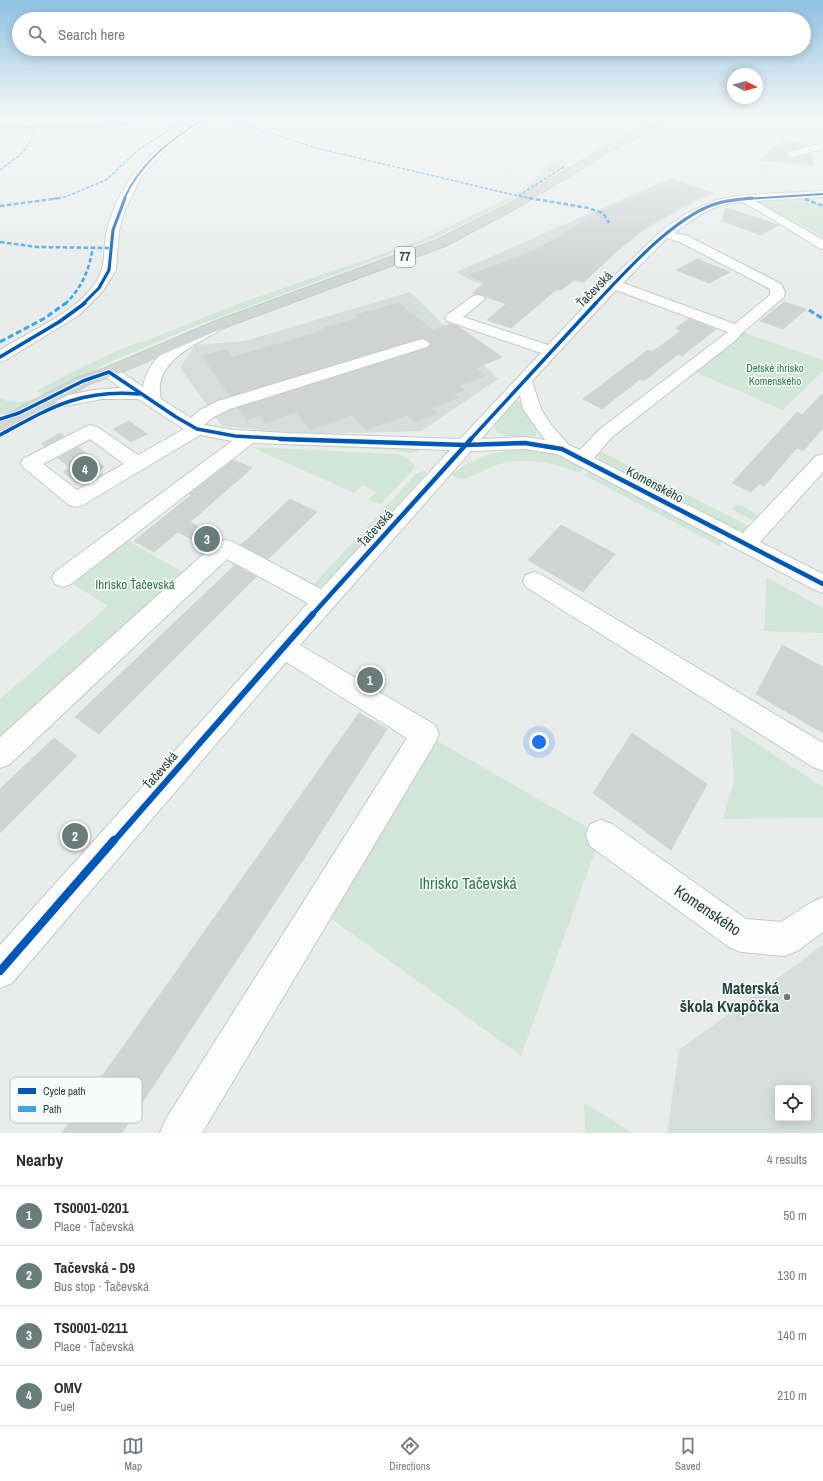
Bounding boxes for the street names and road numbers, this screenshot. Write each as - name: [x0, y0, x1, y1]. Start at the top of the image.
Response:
- road number: 77: [395, 247, 415, 267]
- street label: Ťačevská: [573, 267, 616, 311]
- street label: Komenského: [623, 462, 686, 507]
- street label: Ťačevská: [354, 506, 397, 551]
- street label: Ťačevská: [139, 748, 181, 793]
- street label: Komenského: [670, 879, 746, 941]

